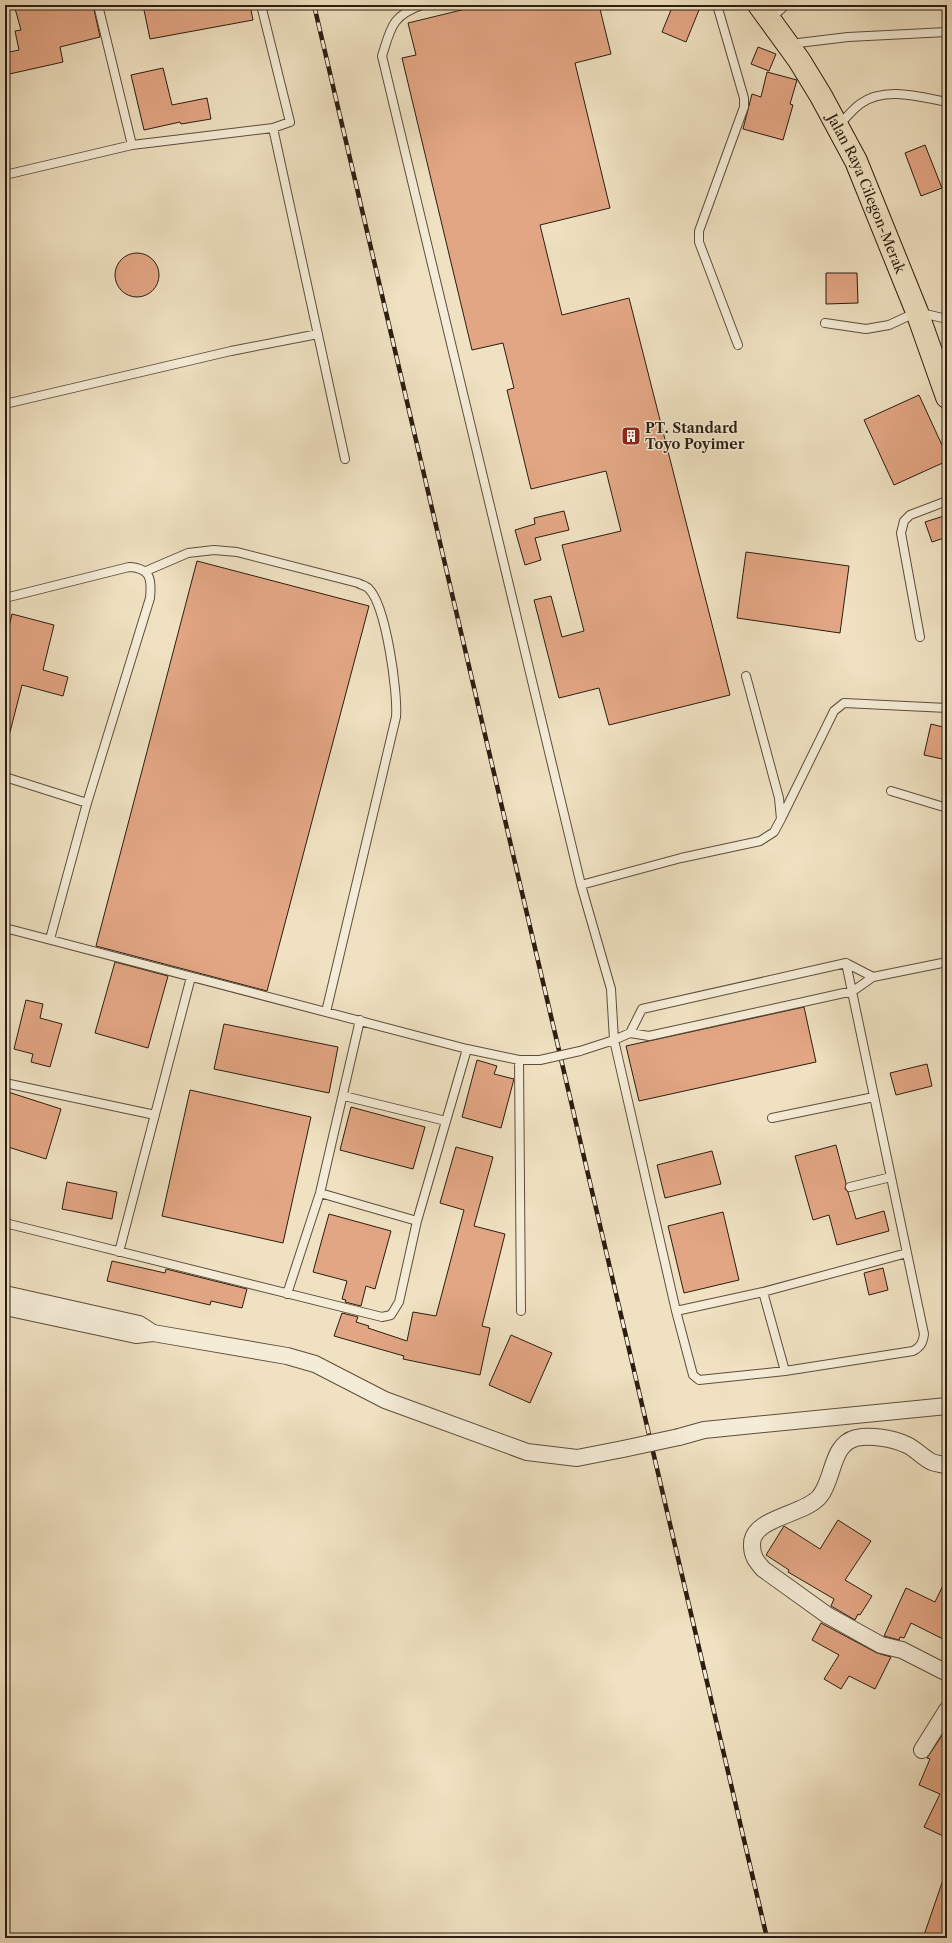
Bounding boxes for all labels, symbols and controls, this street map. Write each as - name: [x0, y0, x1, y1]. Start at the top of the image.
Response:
- street label: Jalan Raya Cilegon-Merak: [822, 109, 910, 277]
- place label: PT. Standard Toyo Poyimer: [645, 419, 745, 453]
- building icon: PT. Standard Toyo Poyimer: [620, 425, 642, 447]

